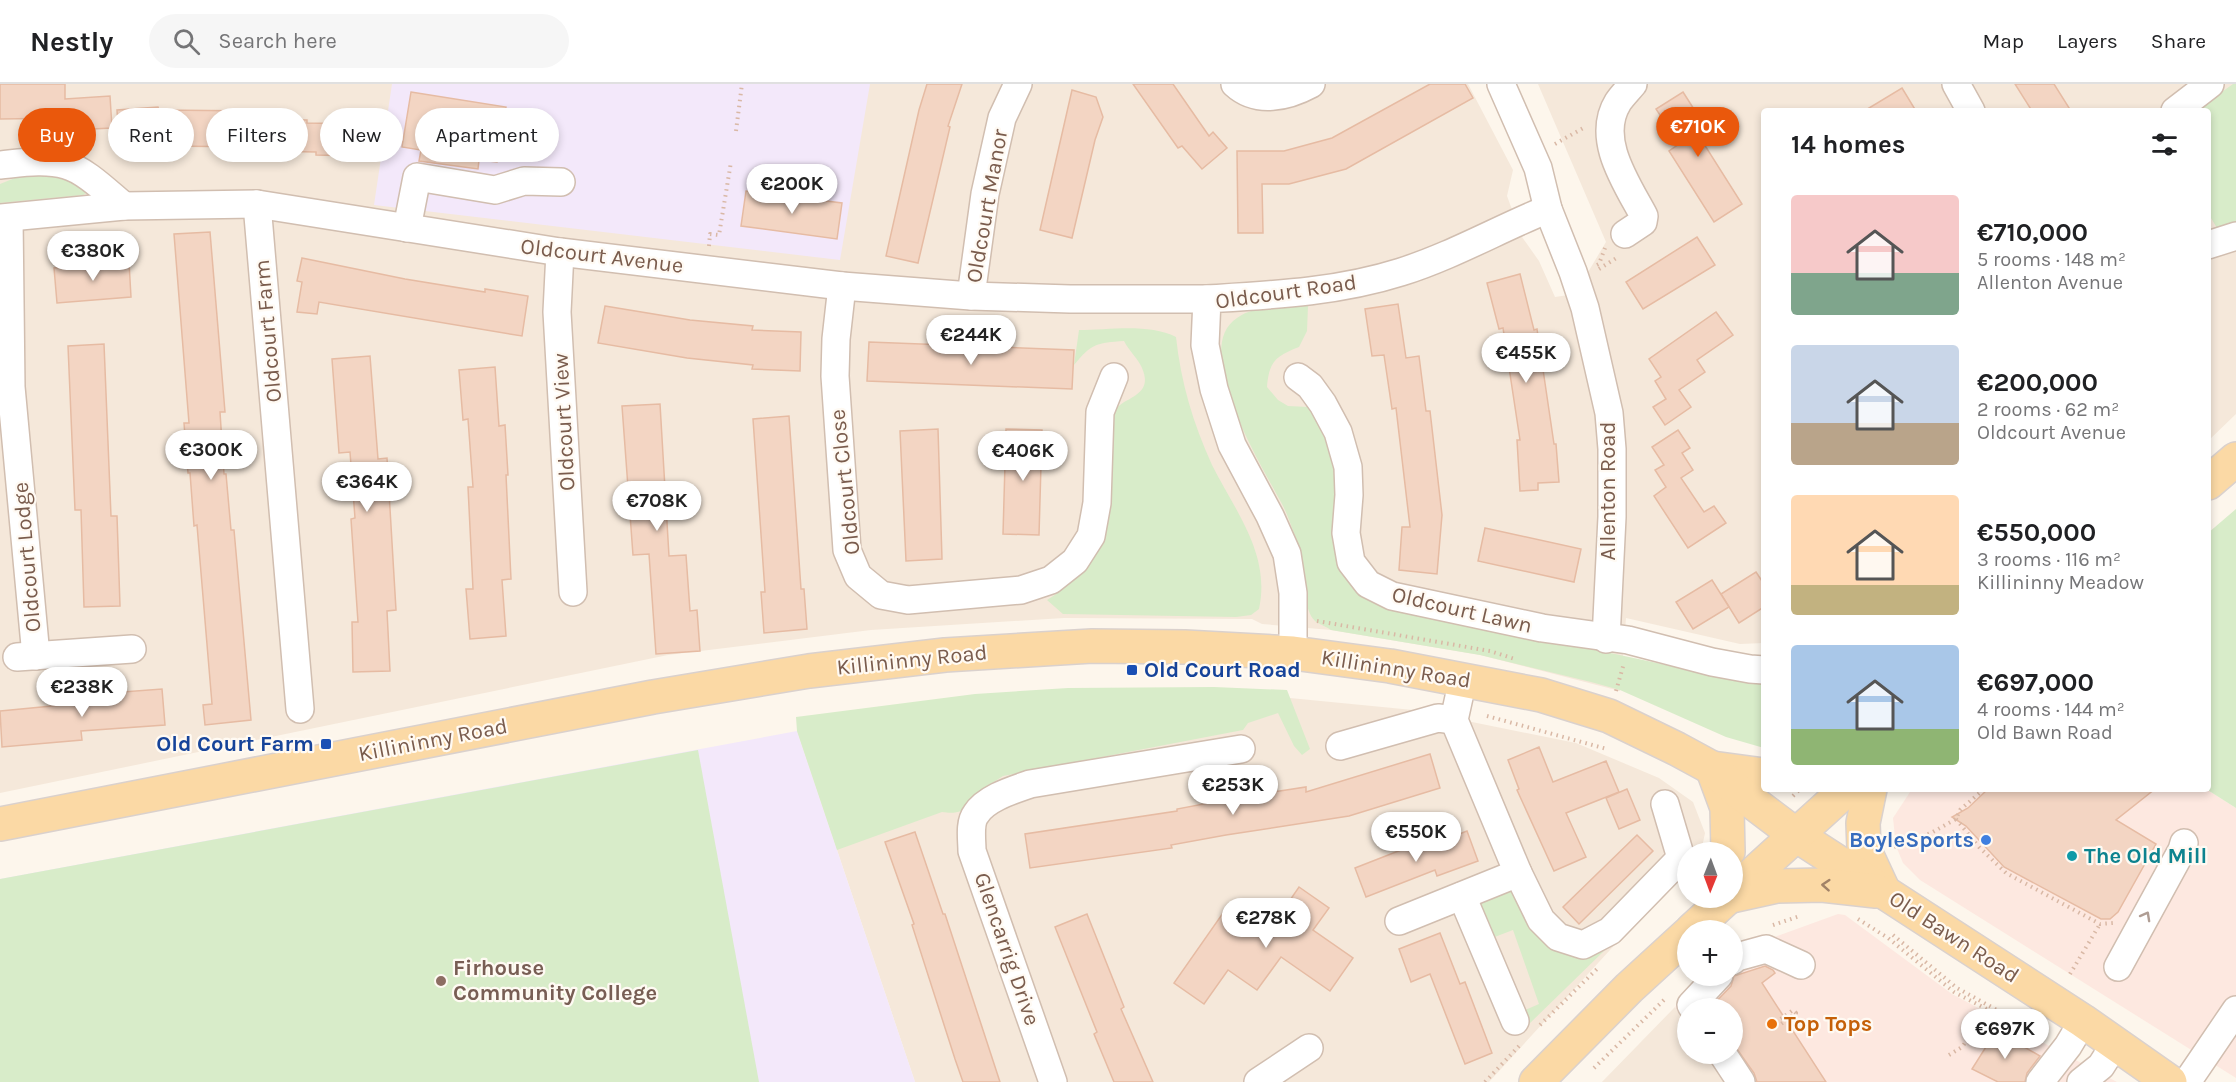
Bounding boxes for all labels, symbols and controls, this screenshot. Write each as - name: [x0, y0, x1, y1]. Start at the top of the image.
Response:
- search box: [149, 14, 569, 68]
- text: Nestly: [30, 25, 113, 58]
- icon: search: [170, 25, 203, 58]
- text: Search here: [218, 28, 337, 54]
- text: Map: [1982, 29, 2024, 53]
- text: Layers: [2057, 29, 2118, 53]
- text: Share: [2151, 29, 2206, 53]
- pin: €710K: [1656, 107, 1740, 158]
- chip: Buy: [18, 108, 96, 162]
- chip: Rent: [108, 108, 194, 162]
- chip: Filters: [206, 108, 308, 162]
- chip: New: [320, 108, 403, 162]
- chip: Apartment: [415, 108, 559, 162]
- text: €710K: [1670, 115, 1726, 138]
- street label: Oldcourt Manor: [961, 127, 1013, 285]
- icon: filters: [2148, 128, 2181, 161]
- text: 14 homes: [1791, 129, 1905, 160]
- pin: €200K: [750, 164, 834, 215]
- text: €200K: [760, 172, 824, 195]
- text: €710,000: [1977, 217, 2088, 248]
- icon: home: [1839, 219, 1911, 291]
- pin: €380K: [51, 231, 135, 282]
- street label: Oldcourt Avenue: [519, 233, 685, 279]
- text: €380K: [61, 239, 125, 262]
- text: 5 rooms · 148 m²: [1977, 248, 2126, 271]
- street label: Oldcourt Farm: [249, 259, 287, 403]
- street label: Oldcourt Road: [1214, 269, 1358, 315]
- text: Allenton Avenue: [1977, 271, 2123, 294]
- pin: €244K: [929, 315, 1013, 366]
- text: €244K: [940, 323, 1002, 346]
- pin: €455K: [1484, 333, 1568, 384]
- text: €455K: [1496, 341, 1556, 364]
- street label: Oldcourt View: [547, 353, 581, 491]
- text: €200,000: [1977, 367, 2098, 398]
- icon: home: [1839, 369, 1911, 441]
- text: 2 rooms · 62 m²: [1977, 398, 2119, 421]
- street label: Oldcourt Close: [824, 408, 866, 556]
- text: Oldcourt Avenue: [1977, 421, 2126, 444]
- street label: Allenton Road: [1595, 422, 1621, 560]
- pin: €300K: [169, 430, 253, 481]
- pin: €406K: [981, 431, 1065, 482]
- text: €300K: [179, 438, 243, 461]
- text: €406K: [992, 439, 1054, 462]
- pin: €364K: [325, 462, 409, 513]
- text: €364K: [336, 470, 398, 493]
- street label: Oldcourt Lodge: [7, 481, 47, 633]
- pin: €708K: [615, 481, 699, 532]
- text: €708K: [626, 489, 688, 512]
- text: €550,000: [1977, 517, 2096, 548]
- icon: home: [1839, 519, 1911, 591]
- text: 3 rooms · 116 m²: [1977, 548, 2121, 571]
- text: Killininny Meadow: [1977, 571, 2144, 594]
- street label: Oldcourt Lawn: [1389, 581, 1535, 639]
- street label: Killininny Road: [835, 639, 989, 681]
- street label: Killininny Road: [1319, 644, 1473, 694]
- place label: Old Court Road: [1144, 657, 1301, 683]
- marker: Old Court Road: [1125, 663, 1139, 677]
- pin: €238K: [40, 667, 124, 718]
- text: €697,000: [1977, 667, 2094, 698]
- icon: home: [1839, 669, 1911, 741]
- text: €238K: [50, 675, 114, 698]
- text: 4 rooms · 144 m²: [1977, 698, 2125, 721]
- street label: Killininny Road: [356, 713, 510, 767]
- text: Old Bawn Road: [1977, 721, 2113, 744]
- place label: Old Court Farm: [156, 731, 314, 757]
- marker: Old Court Farm: [319, 737, 333, 751]
- pin: €253K: [1191, 765, 1275, 816]
- text: €253K: [1202, 773, 1264, 796]
- pin: €550K: [1374, 812, 1458, 863]
- text: €550K: [1385, 820, 1447, 843]
- place label: BoyleSports: [1849, 827, 1974, 853]
- marker: BoyleSports: [1979, 833, 1993, 847]
- north arrow: [1677, 842, 1743, 908]
- map controls: [1677, 842, 1743, 1064]
- place label: The Old Mill: [2084, 843, 2207, 869]
- marker: The Old Mill: [2065, 849, 2079, 863]
- street label: Glencarrig Drive: [969, 869, 1045, 1029]
- one-way arrow: [1821, 879, 1830, 892]
- street label: Old Bawn Road: [1884, 885, 2024, 989]
- pin: €278K: [1224, 898, 1308, 949]
- text: €278K: [1236, 906, 1296, 929]
- one-way arrow: [2139, 911, 2150, 922]
- button: +: [1677, 920, 1743, 986]
- place label: Firhouse Community College: [453, 955, 657, 1006]
- marker: Firhouse Community College: [434, 974, 448, 988]
- button: −: [1677, 998, 1743, 1064]
- pin: €697K: [1963, 1009, 2047, 1060]
- place label: Top Tops: [1784, 1011, 1872, 1037]
- marker: Top Tops: [1765, 1017, 1779, 1031]
- text: €697K: [1975, 1017, 2035, 1040]

